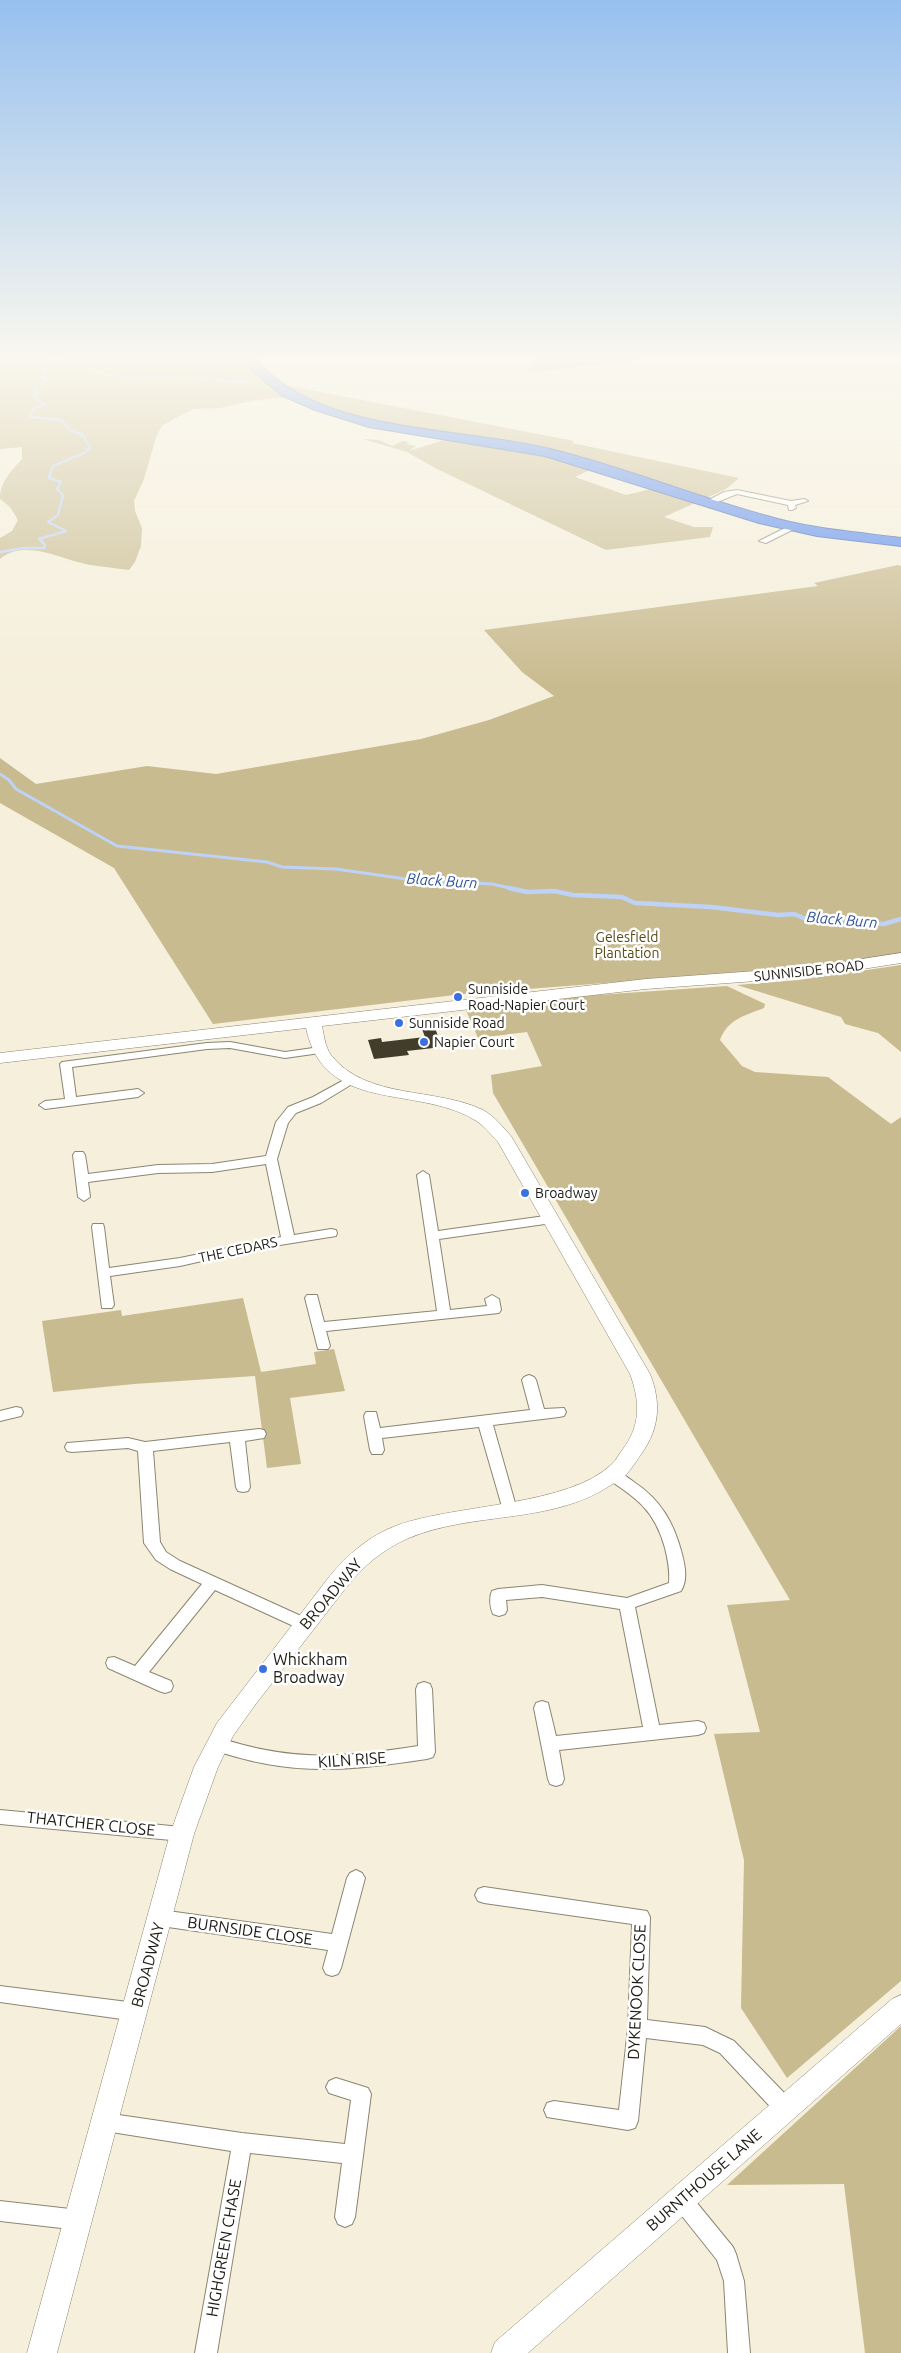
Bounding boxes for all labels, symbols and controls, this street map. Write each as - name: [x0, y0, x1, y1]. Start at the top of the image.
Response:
- water label: Black Burn: [406, 870, 478, 892]
- water label: Black Burn: [806, 908, 878, 932]
- park label: Gelesfield Plantation: [594, 929, 660, 962]
- street label: SUNNISIDE ROAD: [753, 957, 865, 985]
- place label: Sunniside Road-Napier Court: [468, 981, 585, 1014]
- marker: Sunniside Road-Napier Court: [452, 991, 464, 1003]
- place label: Sunniside Road: [409, 1015, 505, 1031]
- marker: Sunniside Road: [393, 1017, 405, 1029]
- place label: Napier Court: [434, 1034, 515, 1050]
- marker: Napier Court: [418, 1036, 430, 1048]
- place label: Broadway: [535, 1185, 598, 1201]
- marker: Broadway: [519, 1187, 531, 1199]
- street label: THE CEDARS: [197, 1233, 279, 1267]
- street label: BROADWAY: [296, 1554, 366, 1634]
- place label: Whickham Broadway: [273, 1650, 347, 1688]
- marker: Whickham Broadway: [257, 1663, 269, 1675]
- street label: KILN RISE: [317, 1748, 387, 1772]
- street label: THATCHER CLOSE: [26, 1808, 156, 1840]
- street label: BURNSIDE CLOSE: [186, 1913, 314, 1949]
- street label: BROADWAY: [127, 1920, 169, 2010]
- street label: DYKENOOK CLOSE: [624, 1924, 650, 2060]
- street label: BURNTHOUSE LANE: [642, 2125, 766, 2235]
- street label: HIGHGREEN CHASE: [202, 2178, 246, 2318]

